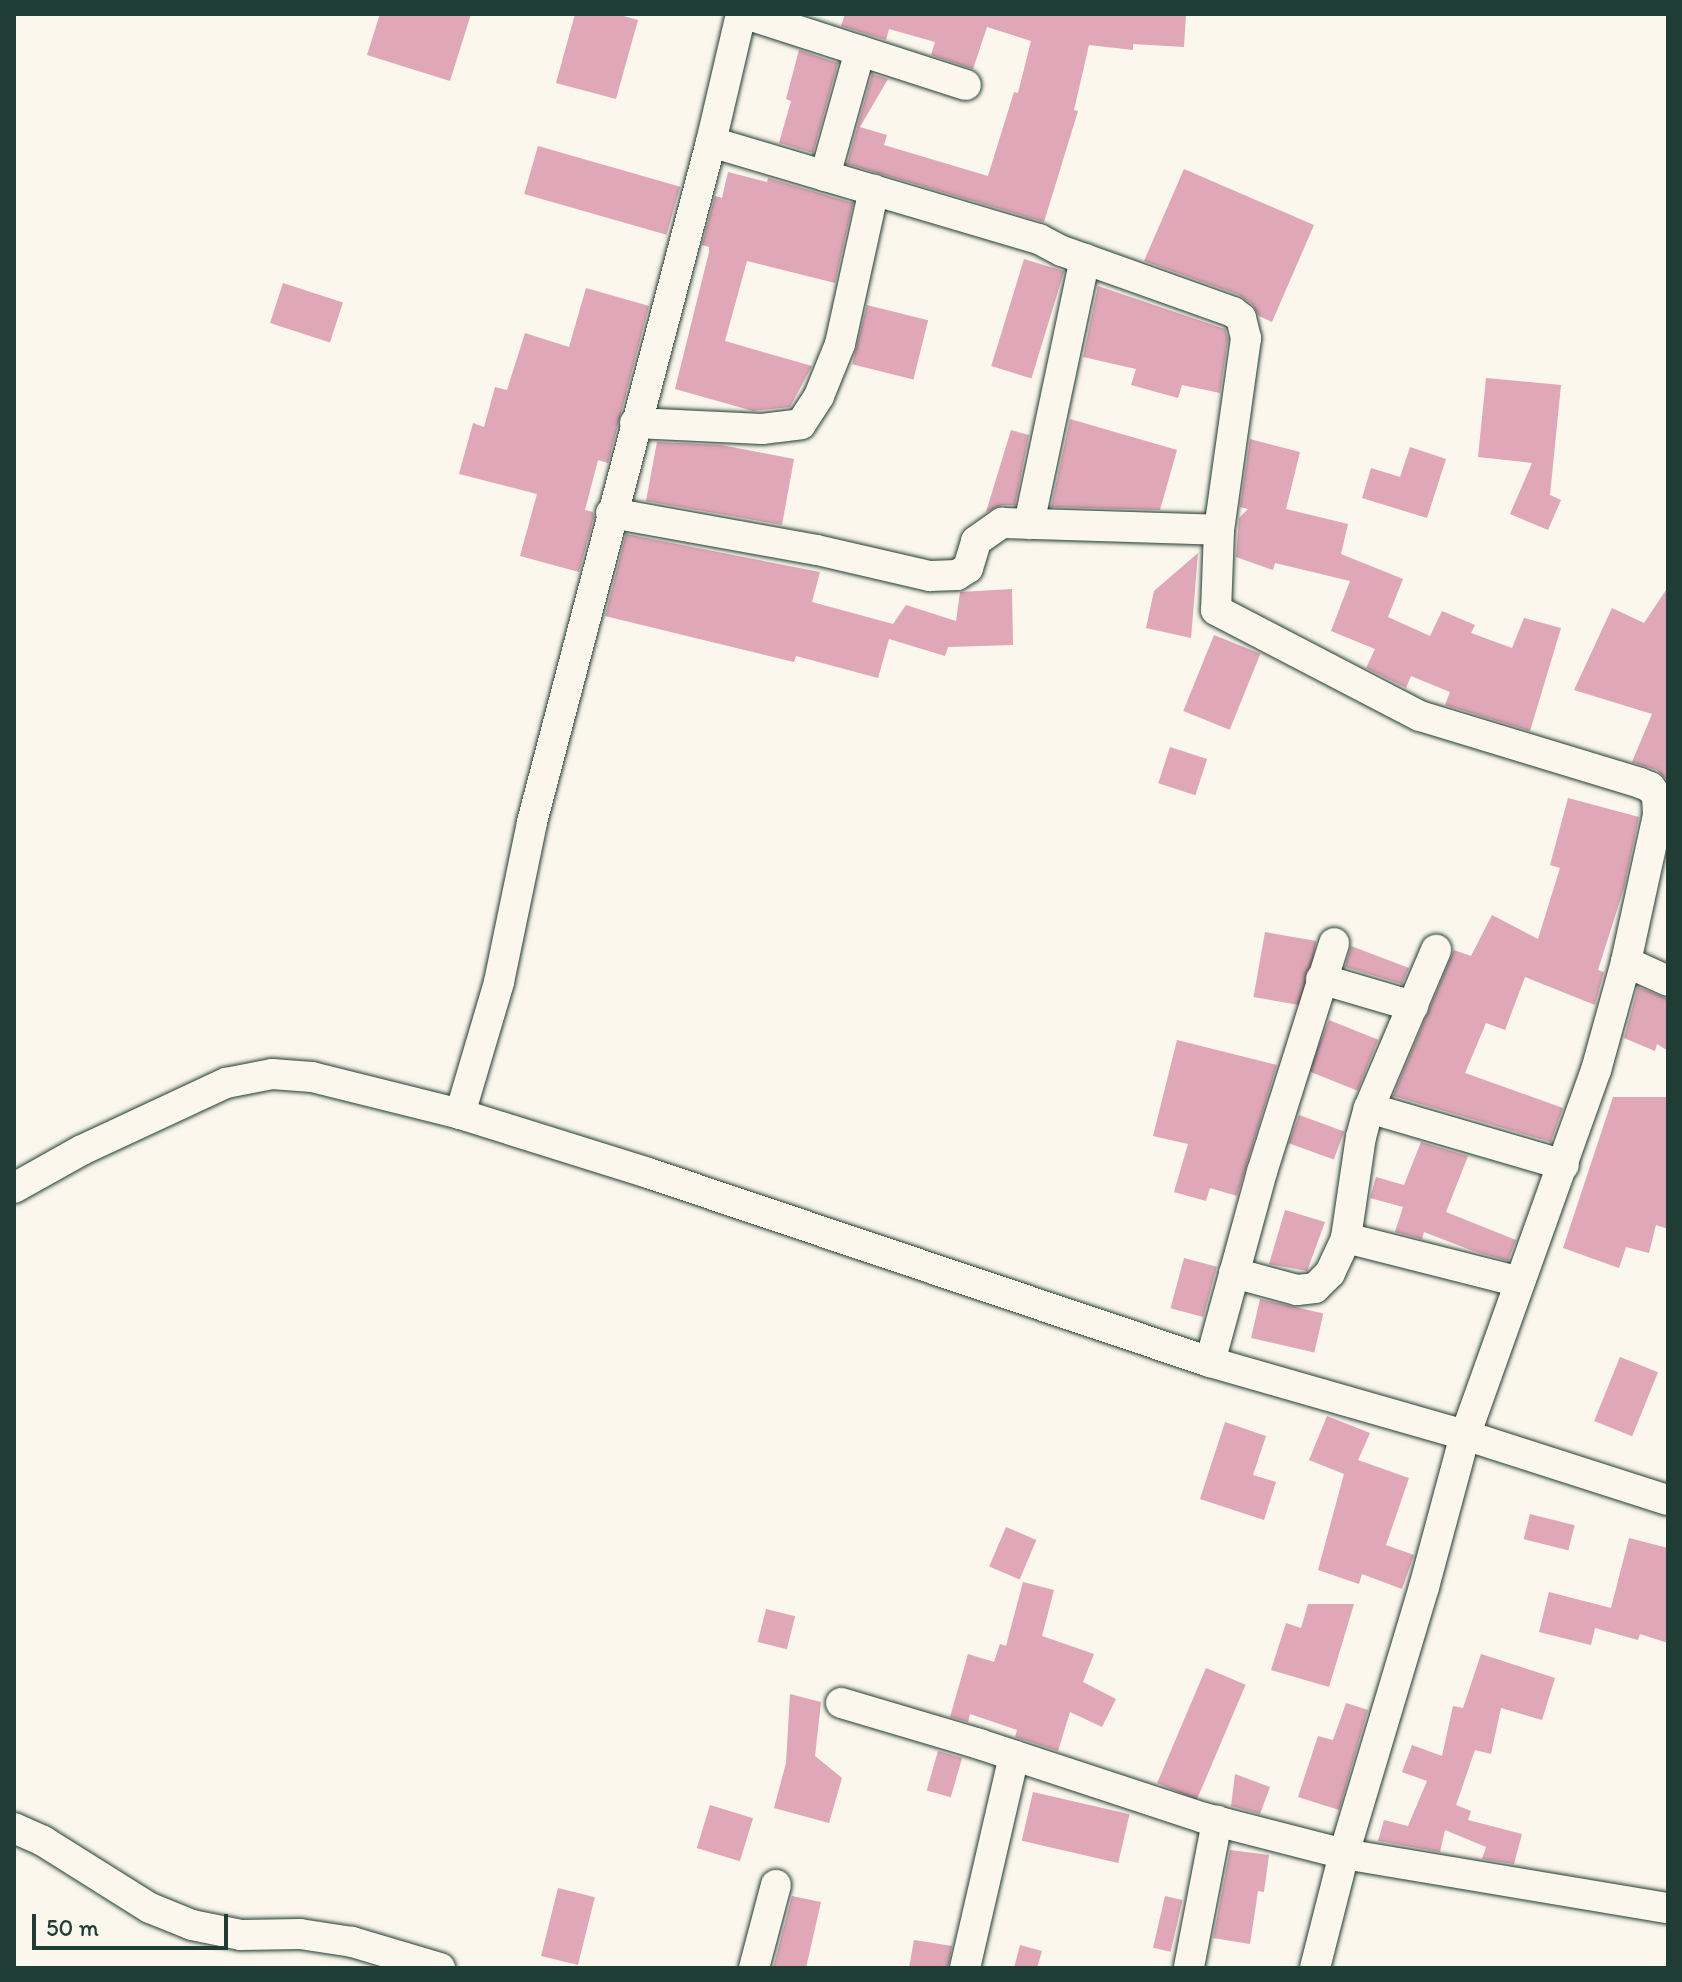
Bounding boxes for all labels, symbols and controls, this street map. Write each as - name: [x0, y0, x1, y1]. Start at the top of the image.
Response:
- scale bar: [36, 1898, 232, 1948]
- text: 50 m: [46, 1913, 99, 1942]

